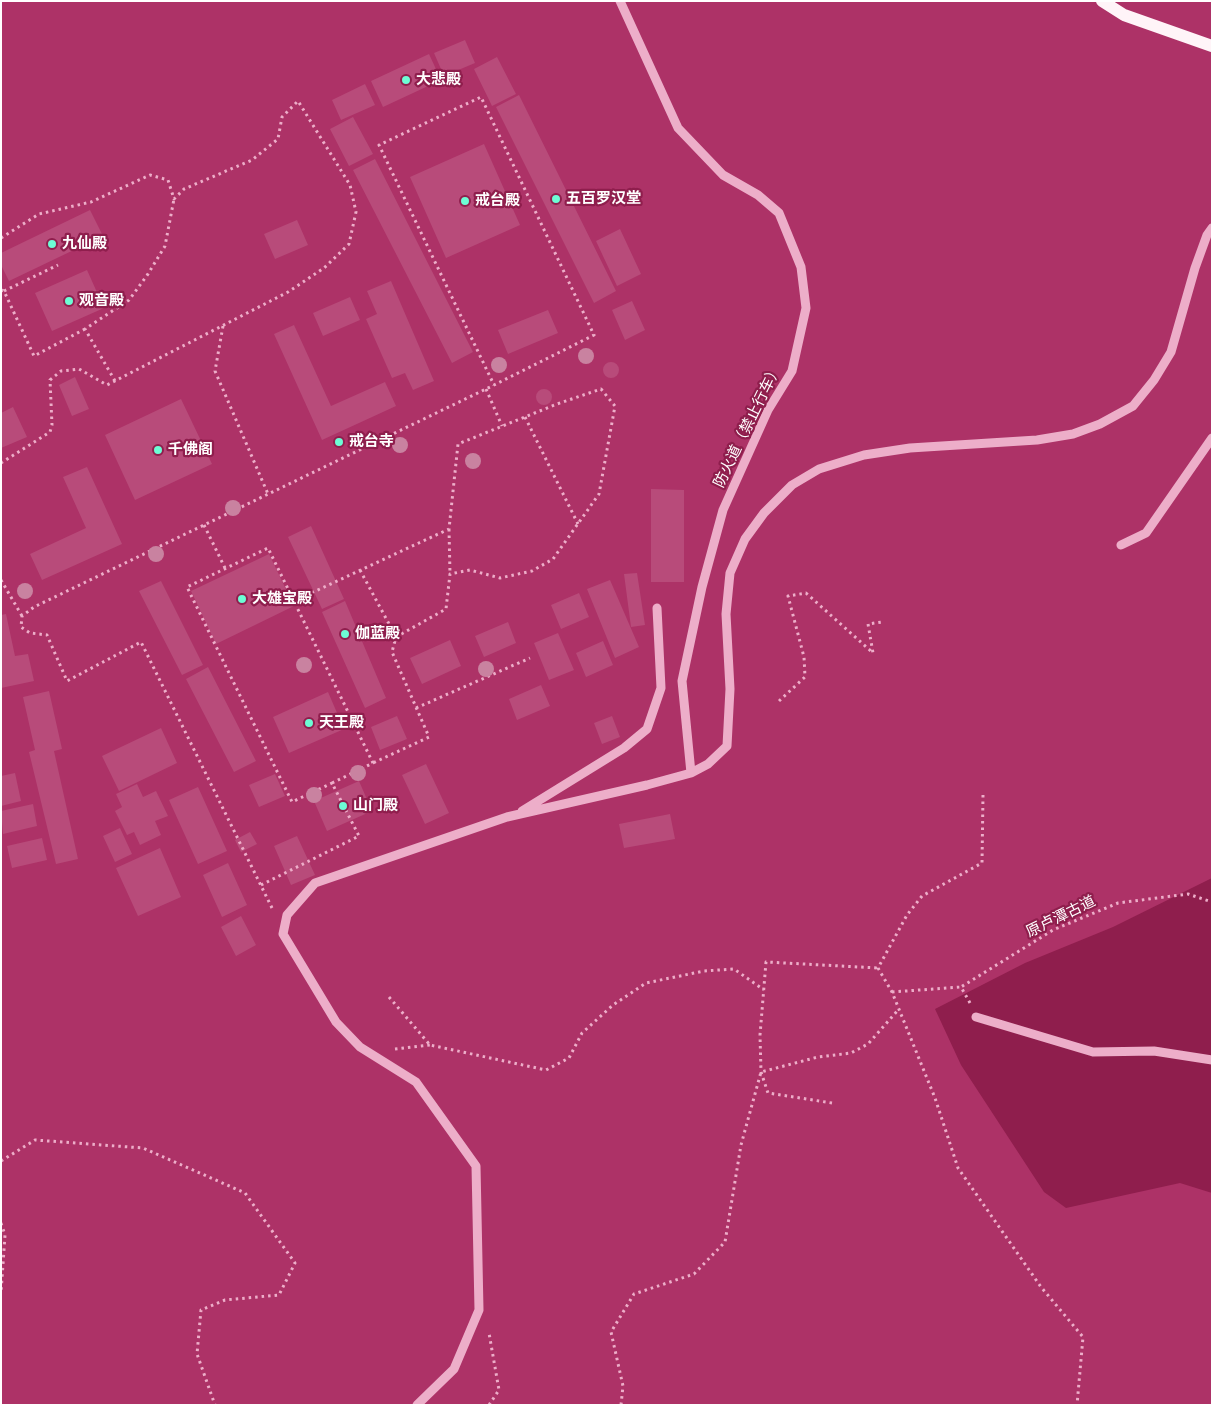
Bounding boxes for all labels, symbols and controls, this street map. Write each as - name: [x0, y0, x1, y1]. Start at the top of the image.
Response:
- place label: 大悲殿: [416, 71, 461, 89]
- marker: 大悲殿: [400, 74, 412, 86]
- place label: 五百罗汉堂: [566, 190, 641, 208]
- place label: 戒台殿: [475, 192, 520, 210]
- marker: 五百罗汉堂: [550, 193, 562, 205]
- marker: 戒台殿: [459, 195, 471, 207]
- place label: 九仙殿: [62, 235, 107, 253]
- marker: 九仙殿: [46, 238, 58, 250]
- place label: 观音殿: [79, 292, 124, 310]
- marker: 观音殿: [63, 295, 75, 307]
- street label: 防火道（禁止行车）: [710, 361, 786, 491]
- place label: 戒台寺: [349, 433, 394, 451]
- marker: 戒台寺: [333, 436, 345, 448]
- place label: 千佛阁: [168, 441, 213, 459]
- marker: 千佛阁: [152, 444, 164, 456]
- place label: 大雄宝殿: [252, 590, 312, 608]
- marker: 大雄宝殿: [236, 593, 248, 605]
- place label: 伽蓝殿: [355, 625, 400, 643]
- marker: 伽蓝殿: [339, 628, 351, 640]
- place label: 天王殿: [319, 714, 364, 732]
- marker: 天王殿: [303, 717, 315, 729]
- place label: 山门殿: [353, 797, 398, 815]
- marker: 山门殿: [337, 800, 349, 812]
- street label: 原卢潭古道: [1023, 892, 1099, 942]

